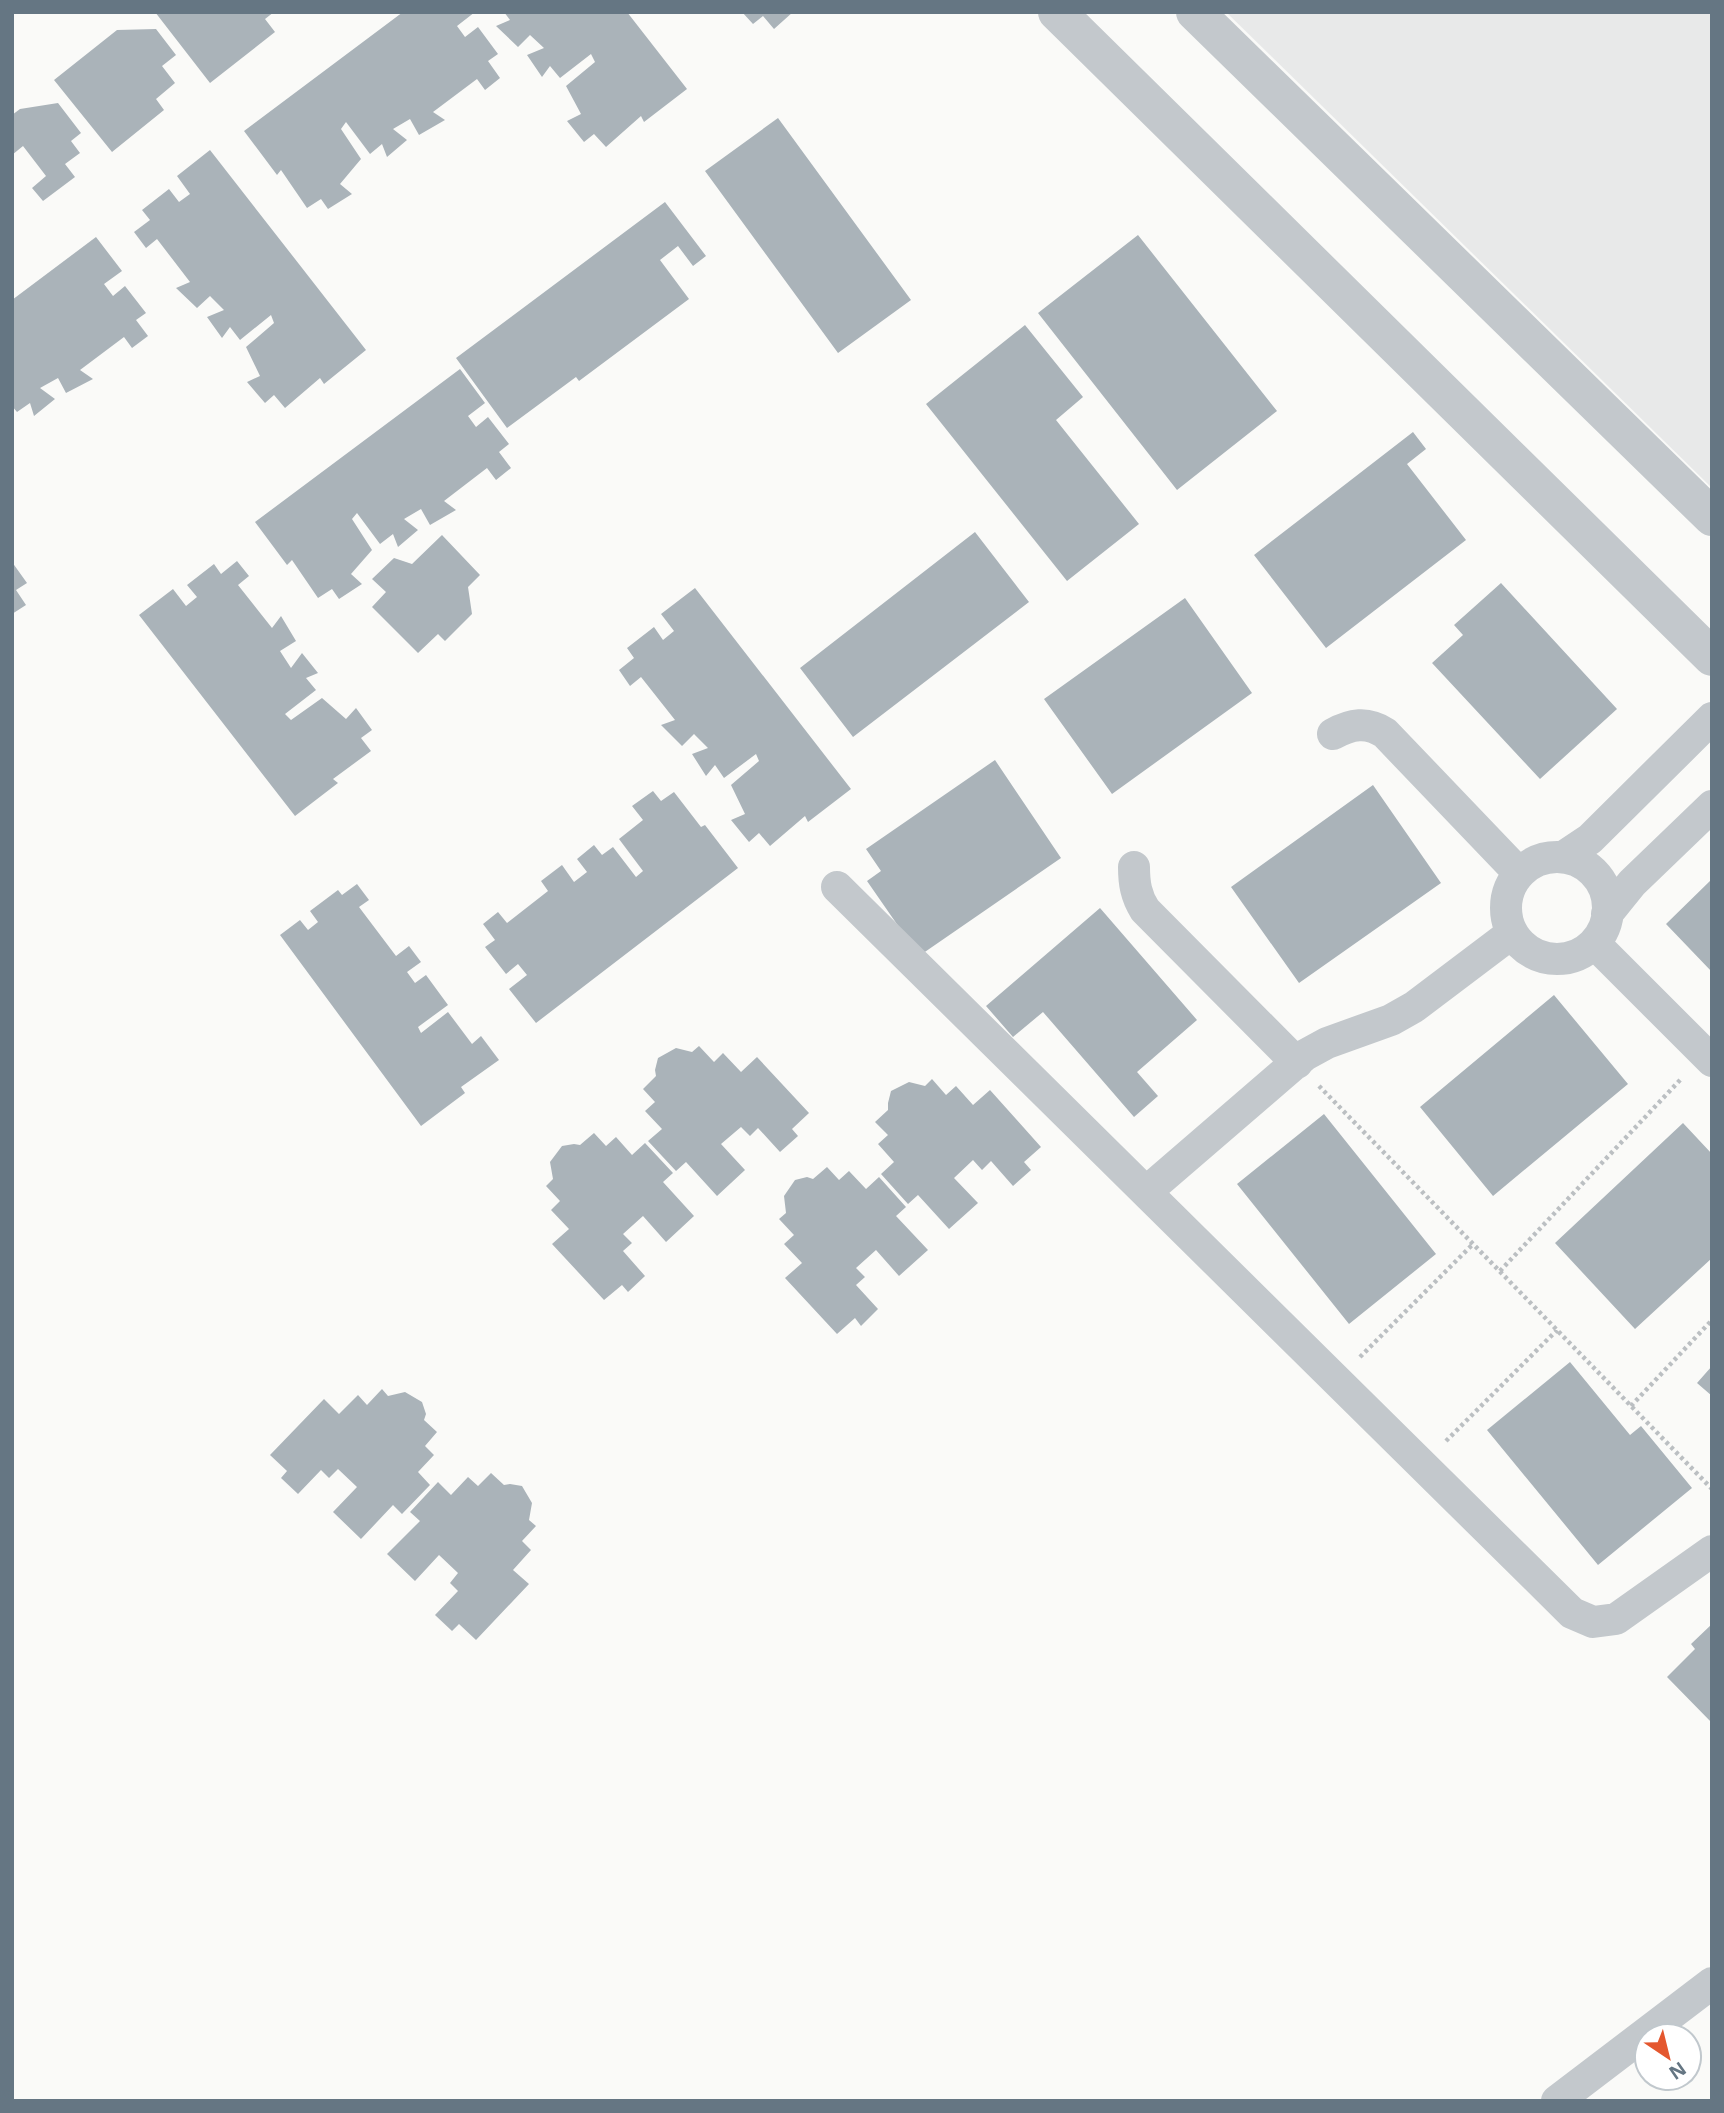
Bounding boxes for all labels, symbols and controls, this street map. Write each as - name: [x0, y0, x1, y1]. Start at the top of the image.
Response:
- north arrow: [1633, 2022, 1703, 2092]
- text: N: [1664, 2056, 1692, 2086]

